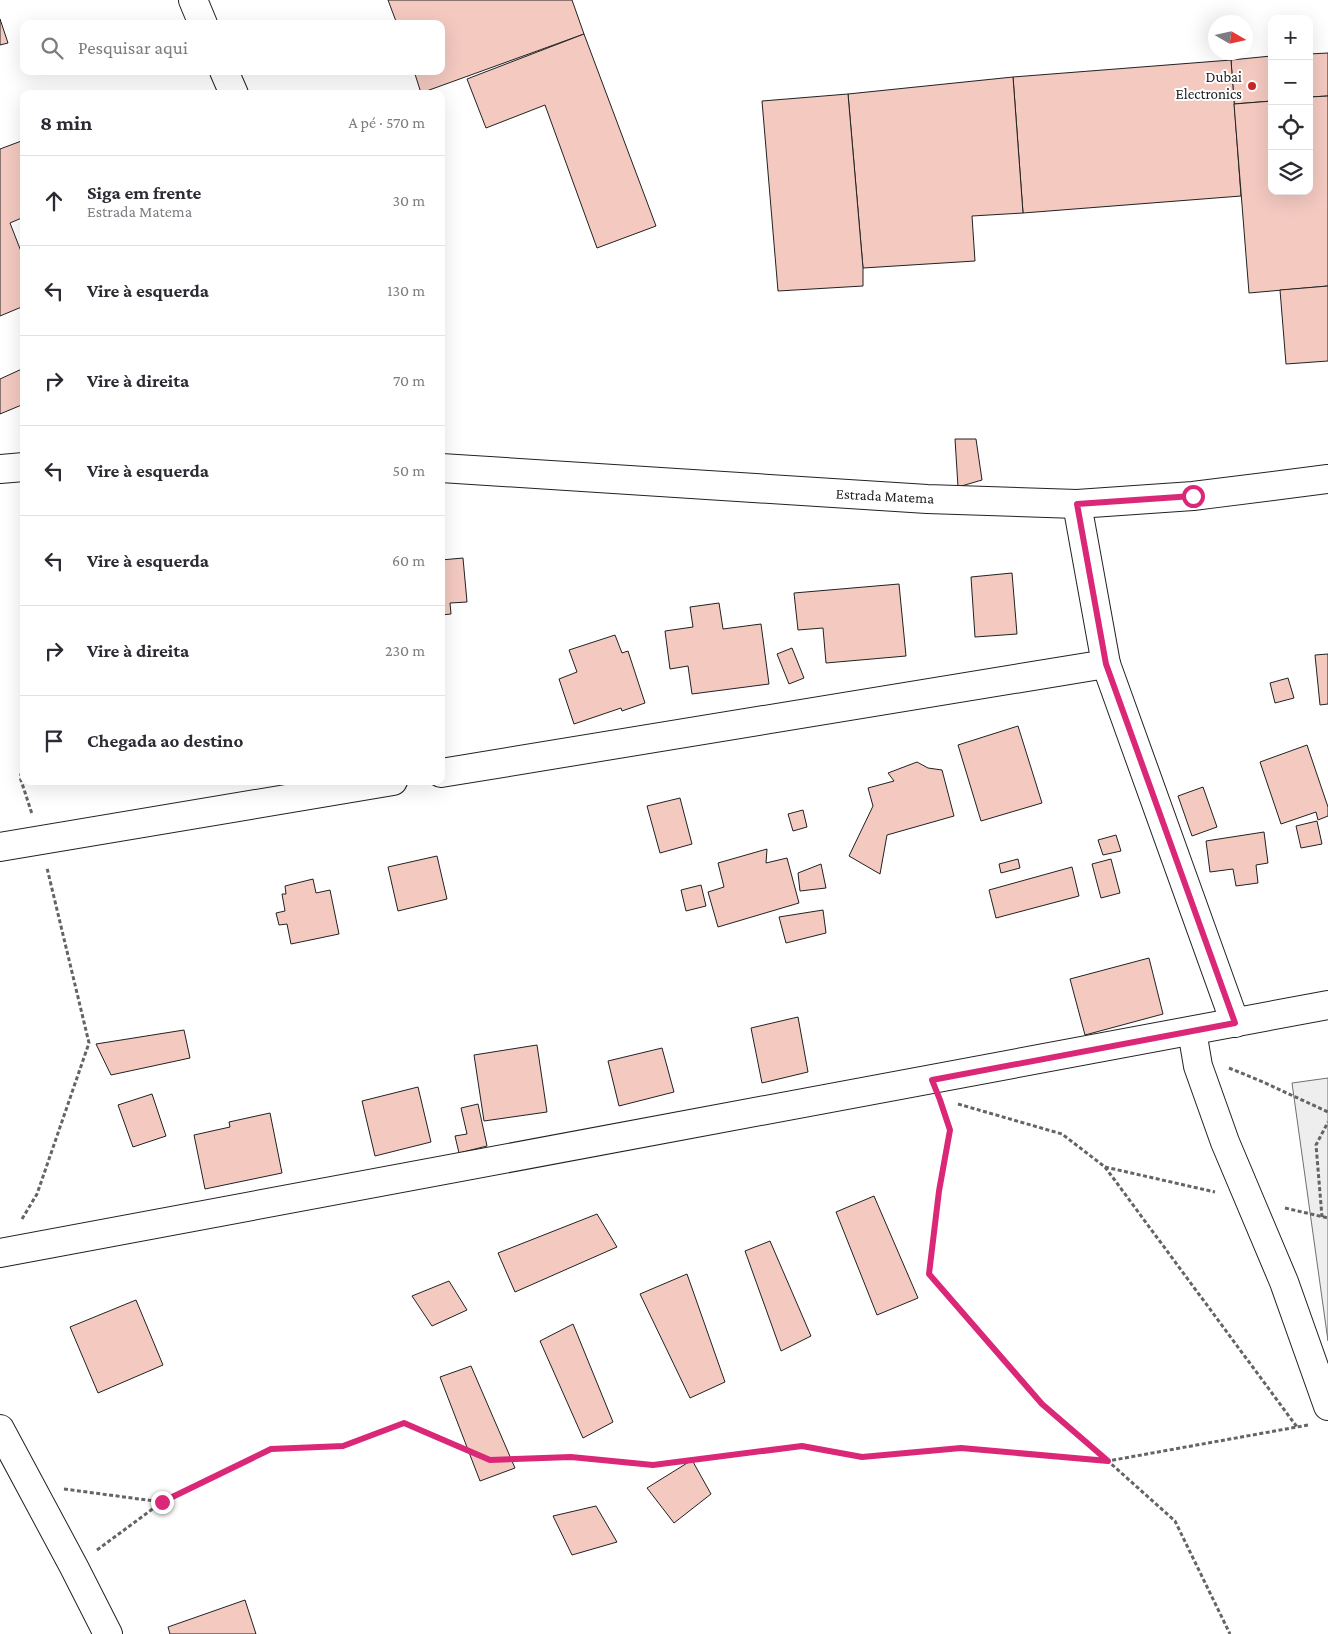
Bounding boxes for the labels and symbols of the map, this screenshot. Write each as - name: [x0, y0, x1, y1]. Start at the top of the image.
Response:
- north arrow: [1208, 15, 1253, 60]
- place label: Dubai Electronics: [1176, 69, 1242, 102]
- marker: Dubai Electronics: [1246, 80, 1258, 92]
- street label: Estrada Matema: [835, 485, 935, 507]
- route start: [1182, 485, 1205, 508]
- route end: [151, 1491, 174, 1514]

